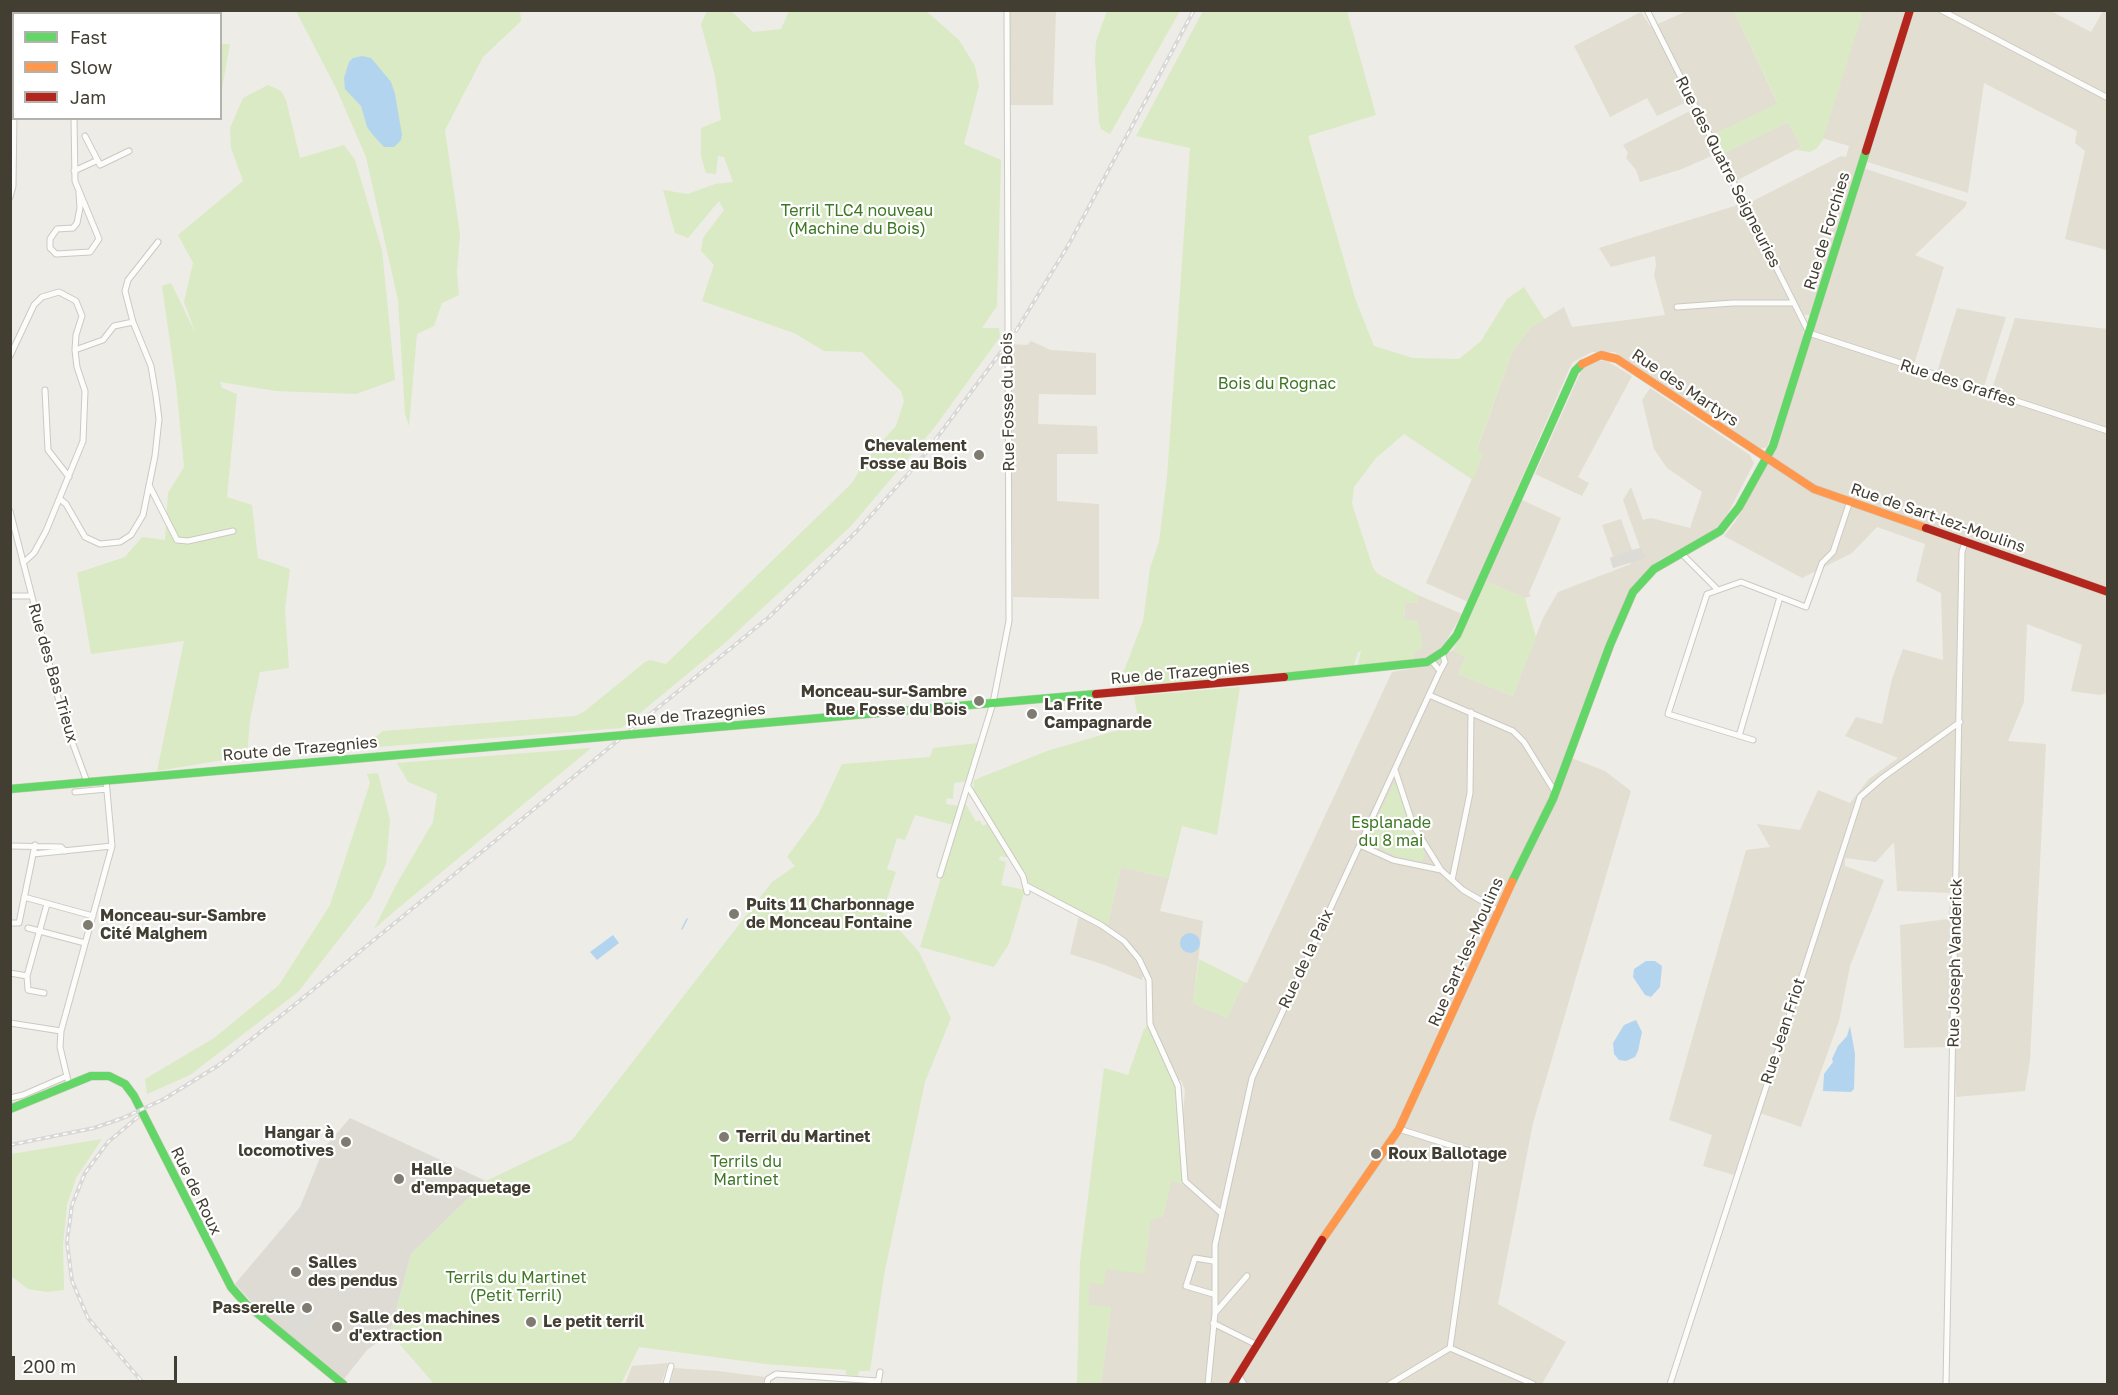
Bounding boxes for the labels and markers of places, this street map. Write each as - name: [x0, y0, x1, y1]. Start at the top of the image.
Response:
- place label: Chevalement Fosse au Bois: [860, 436, 967, 474]
- marker: Chevalement Fosse au Bois: [972, 448, 986, 462]
- place label: Monceau-sur-Sambre Rue Fosse du Bois: [801, 682, 967, 720]
- marker: Monceau-sur-Sambre Rue Fosse du Bois: [972, 694, 986, 708]
- place label: La Frite Campagnarde: [1044, 695, 1152, 733]
- marker: La Frite Campagnarde: [1025, 707, 1039, 721]
- place label: Puits 11 Charbonnage de Monceau Fontaine: [746, 895, 914, 933]
- place label: Monceau-sur-Sambre Cité Malghem: [100, 906, 266, 944]
- marker: Puits 11 Charbonnage de Monceau Fontaine: [727, 907, 741, 921]
- marker: Monceau-sur-Sambre Cité Malghem: [81, 918, 95, 932]
- place label: Hangar à locomotives: [238, 1123, 334, 1161]
- place label: Terril du Martinet: [736, 1127, 870, 1147]
- marker: Terril du Martinet: [717, 1130, 731, 1144]
- marker: Hangar à locomotives: [339, 1135, 353, 1149]
- place label: Roux Ballotage: [1388, 1144, 1507, 1164]
- marker: Roux Ballotage: [1369, 1147, 1383, 1161]
- place label: Halle d'empaquetage: [411, 1160, 531, 1198]
- marker: Halle d'empaquetage: [392, 1172, 406, 1186]
- place label: Salles des pendus: [308, 1253, 398, 1291]
- marker: Salles des pendus: [289, 1265, 303, 1279]
- place label: Passerelle: [212, 1298, 295, 1318]
- marker: Passerelle: [300, 1301, 314, 1315]
- place label: Salle des machines d'extraction: [349, 1308, 500, 1346]
- place label: Le petit terril: [543, 1312, 644, 1332]
- marker: Le petit terril: [524, 1315, 538, 1329]
- marker: Salle des machines d'extraction: [330, 1320, 344, 1334]

